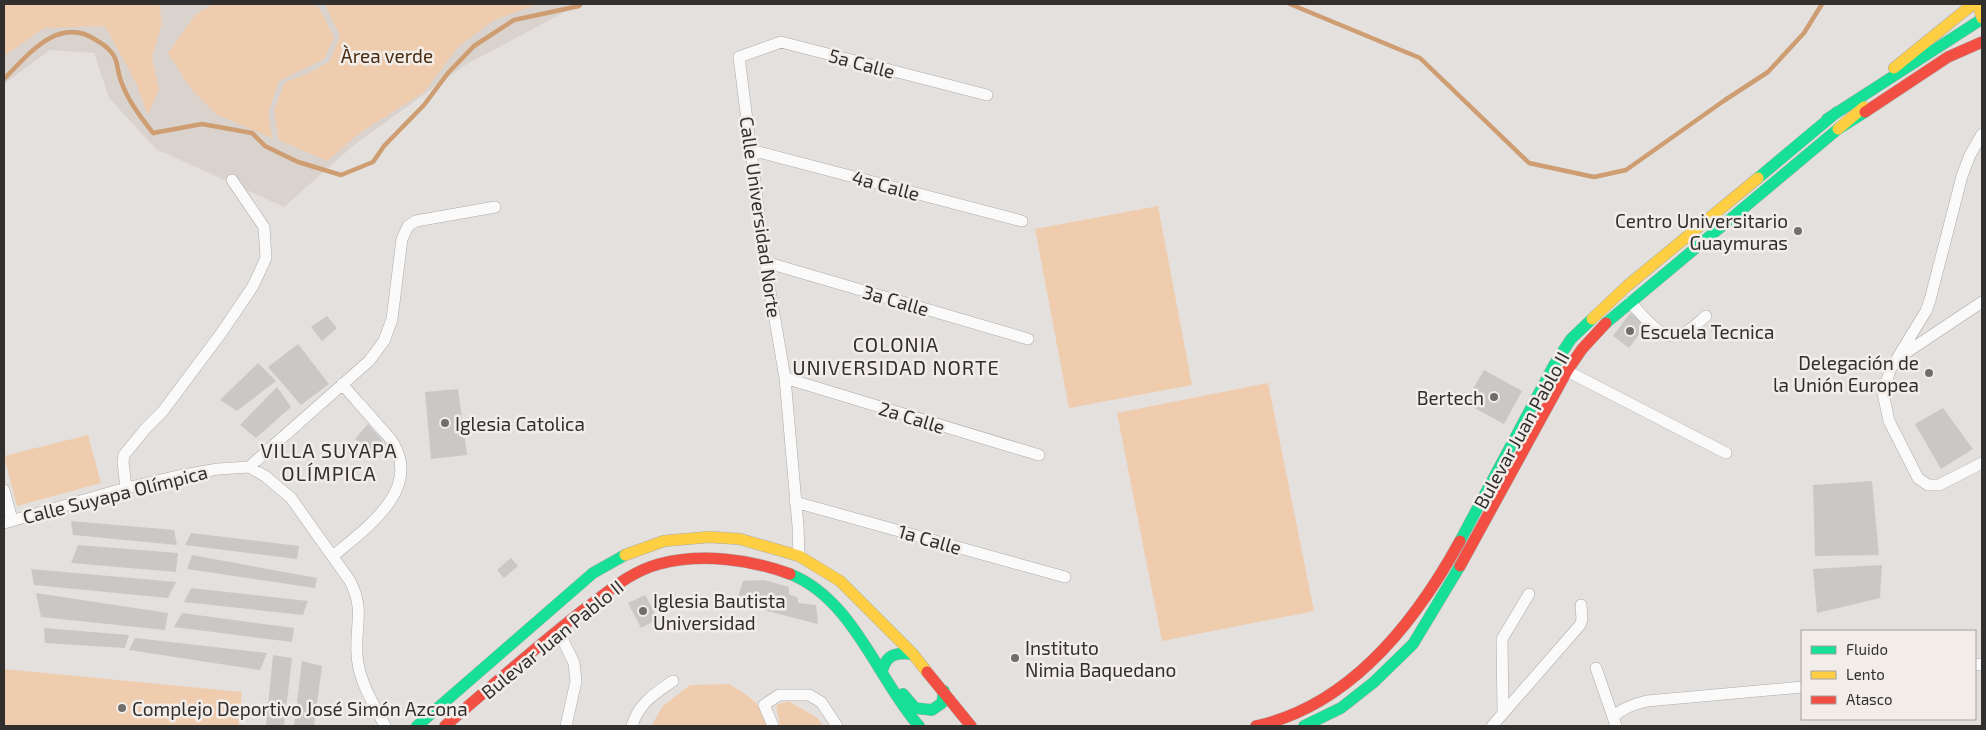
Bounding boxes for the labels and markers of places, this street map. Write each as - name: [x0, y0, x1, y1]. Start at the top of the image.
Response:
- place label: Centro Universitario Guaymuras: [1615, 209, 1788, 254]
- marker: Centro Universitario Guaymuras: [1792, 225, 1804, 237]
- place label: Escuela Tecnica: [1640, 320, 1774, 343]
- marker: Escuela Tecnica: [1624, 325, 1636, 337]
- place label: Delegación de la Unión Europea: [1773, 351, 1919, 396]
- marker: Delegación de la Unión Europea: [1923, 367, 1935, 379]
- place label: Bertech: [1417, 386, 1484, 409]
- marker: Bertech: [1488, 391, 1500, 403]
- place label: Iglesia Catolica: [455, 412, 585, 435]
- marker: Iglesia Catolica: [439, 417, 451, 429]
- place label: Iglesia Bautista Universidad: [653, 589, 786, 634]
- marker: Iglesia Bautista Universidad: [637, 605, 649, 617]
- place label: Instituto Nimia Baquedano: [1025, 636, 1176, 681]
- marker: Instituto Nimia Baquedano: [1009, 652, 1021, 664]
- place label: Complejo Deportivo José Simón Azcona: [132, 697, 468, 720]
- marker: Complejo Deportivo José Simón Azcona: [116, 702, 128, 714]

